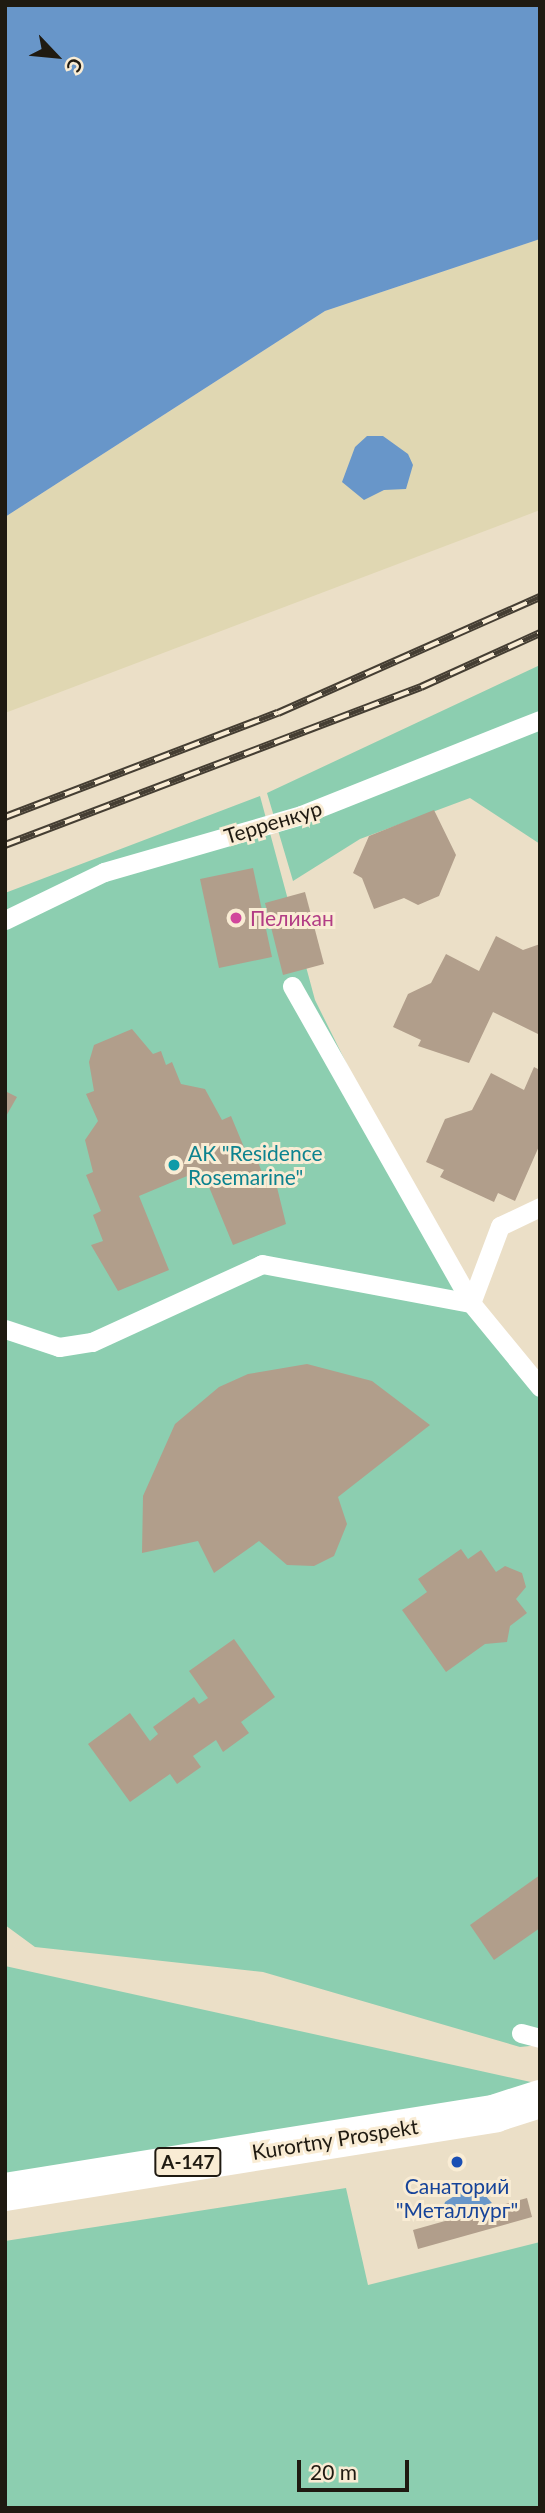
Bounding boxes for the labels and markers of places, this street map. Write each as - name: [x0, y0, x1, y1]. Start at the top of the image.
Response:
- place label: Пеликан: [250, 905, 334, 931]
- marker: Пеликан: [228, 910, 244, 926]
- place label: АК "Residence Rosemarine": [188, 1140, 323, 1190]
- marker: АК "Residence Rosemarine": [166, 1157, 182, 1173]
- marker: Санаторий "Металлург": [449, 2154, 465, 2170]
- place label: Санаторий "Металлург": [396, 2173, 518, 2223]

